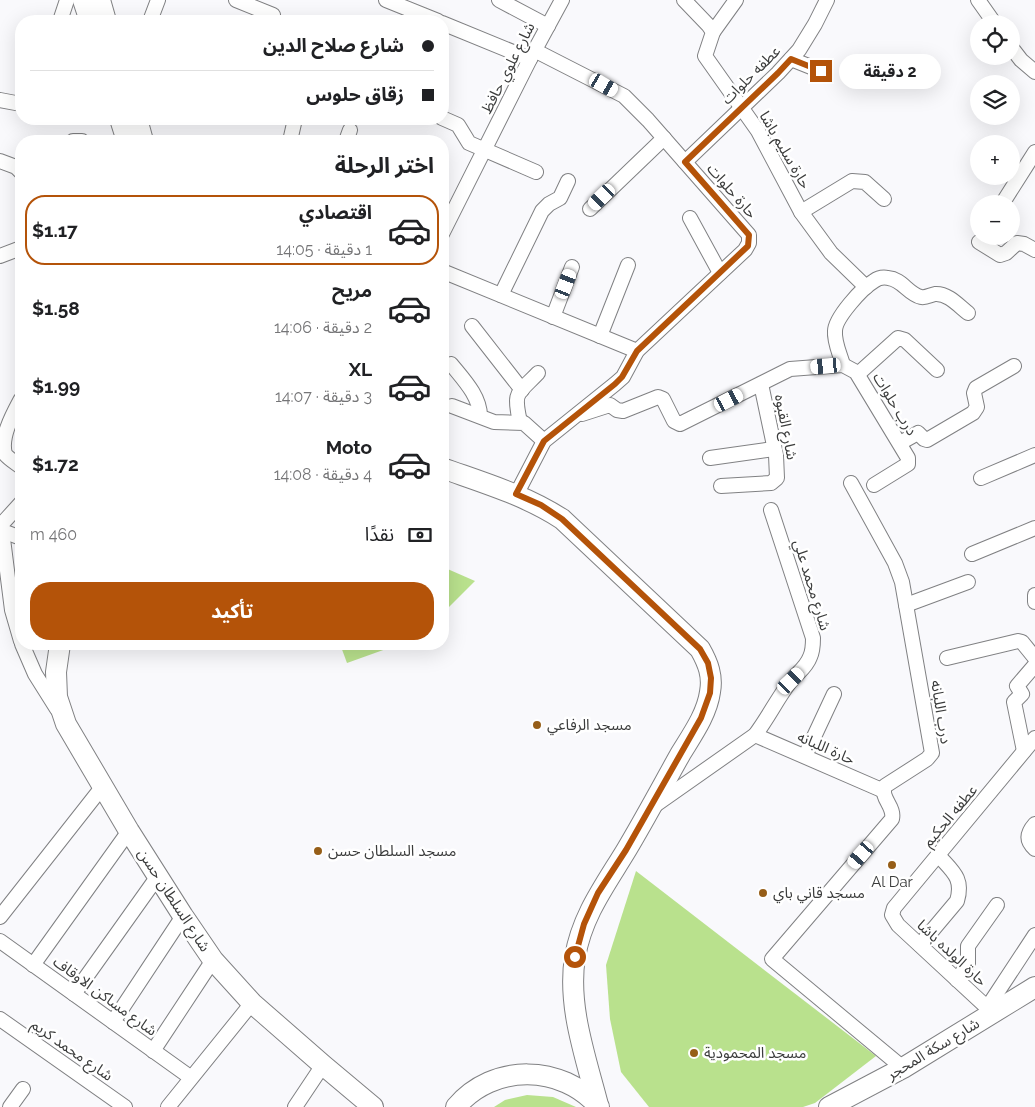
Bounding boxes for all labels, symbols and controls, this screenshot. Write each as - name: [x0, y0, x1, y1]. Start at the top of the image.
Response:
- map controls: [970, 15, 1020, 245]
- button: locate: [970, 15, 1020, 65]
- street label: شارع علوي حافظ: [477, 19, 541, 118]
- text: شارع صلاح الدين: [263, 34, 404, 56]
- street label: عطفه حلوات: [718, 42, 784, 108]
- callout: 2 دقيقة: [838, 54, 941, 88]
- route end: [810, 60, 832, 82]
- text: 2 دقيقة: [863, 62, 917, 81]
- car: [587, 71, 620, 99]
- button: layers: [970, 75, 1020, 125]
- text: زقاق حلوس: [306, 83, 404, 105]
- street label: حارة سليم باشا: [754, 108, 815, 193]
- button: +: [970, 135, 1020, 185]
- text: اختر الرحلة: [335, 152, 434, 178]
- street label: حارة حلوات: [703, 160, 761, 222]
- car: [585, 181, 618, 213]
- button: −: [970, 195, 1020, 245]
- text: اقتصادي: [299, 201, 372, 223]
- icon: car: [387, 208, 432, 253]
- text: $1.17: [32, 219, 78, 241]
- text: 1 دقيقة · 14:05: [276, 240, 372, 259]
- car: [553, 267, 578, 301]
- text: مريح: [332, 279, 372, 301]
- icon: car: [387, 286, 432, 331]
- text: $1.58: [32, 297, 80, 319]
- text: 2 دقيقة · 14:06: [274, 318, 372, 337]
- car: [810, 357, 841, 375]
- text: XL: [349, 358, 372, 380]
- icon: car: [387, 364, 432, 409]
- street label: درب حلوات: [869, 369, 921, 439]
- text: $1.99: [32, 375, 80, 397]
- text: 3 دقيقة · 14:07: [275, 387, 372, 406]
- car: [712, 387, 745, 413]
- street label: شارع القبوه: [768, 393, 801, 462]
- text: Moto: [326, 436, 372, 458]
- icon: car: [387, 442, 432, 487]
- text: $1.72: [32, 453, 79, 475]
- text: 4 دقيقة · 14:08: [274, 465, 372, 484]
- icon: cash: [406, 521, 434, 549]
- text: نقدًا: [365, 523, 394, 545]
- text: 460 m: [30, 525, 77, 544]
- street label: شارع محمد علي: [787, 537, 834, 634]
- button: تأكيد: [30, 582, 434, 640]
- car: [775, 665, 806, 697]
- street label: درب اللبانه: [927, 679, 955, 745]
- place label: مسجد الرفاعي: [547, 716, 632, 736]
- marker: مسجد الرفاعي: [531, 719, 543, 731]
- street label: حارة اللبانه: [795, 727, 858, 769]
- street label: عطفه الحكيم: [919, 781, 983, 852]
- car: [845, 839, 876, 871]
- place label: مسجد السلطان حسن: [328, 842, 456, 860]
- street label: شارع السلطان حسن: [131, 845, 214, 957]
- marker: مسجد السلطان حسن: [312, 845, 324, 857]
- marker: Al Dar: [886, 859, 898, 871]
- place label: Al Dar: [871, 873, 914, 891]
- place label: مسجد قاني باي: [773, 884, 865, 904]
- marker: مسجد قاني باي: [757, 887, 769, 899]
- street label: حارة الولده باشا: [913, 916, 991, 990]
- route start: [564, 946, 586, 968]
- street label: شارع مساكن الاوقاف: [48, 952, 161, 1042]
- street label: شارع سكة المحجر: [883, 1014, 984, 1087]
- street label: شارع محمد كريم: [26, 1015, 116, 1087]
- place label: مسجد المحمودية: [704, 1044, 806, 1062]
- marker: مسجد المحمودية: [688, 1047, 700, 1059]

